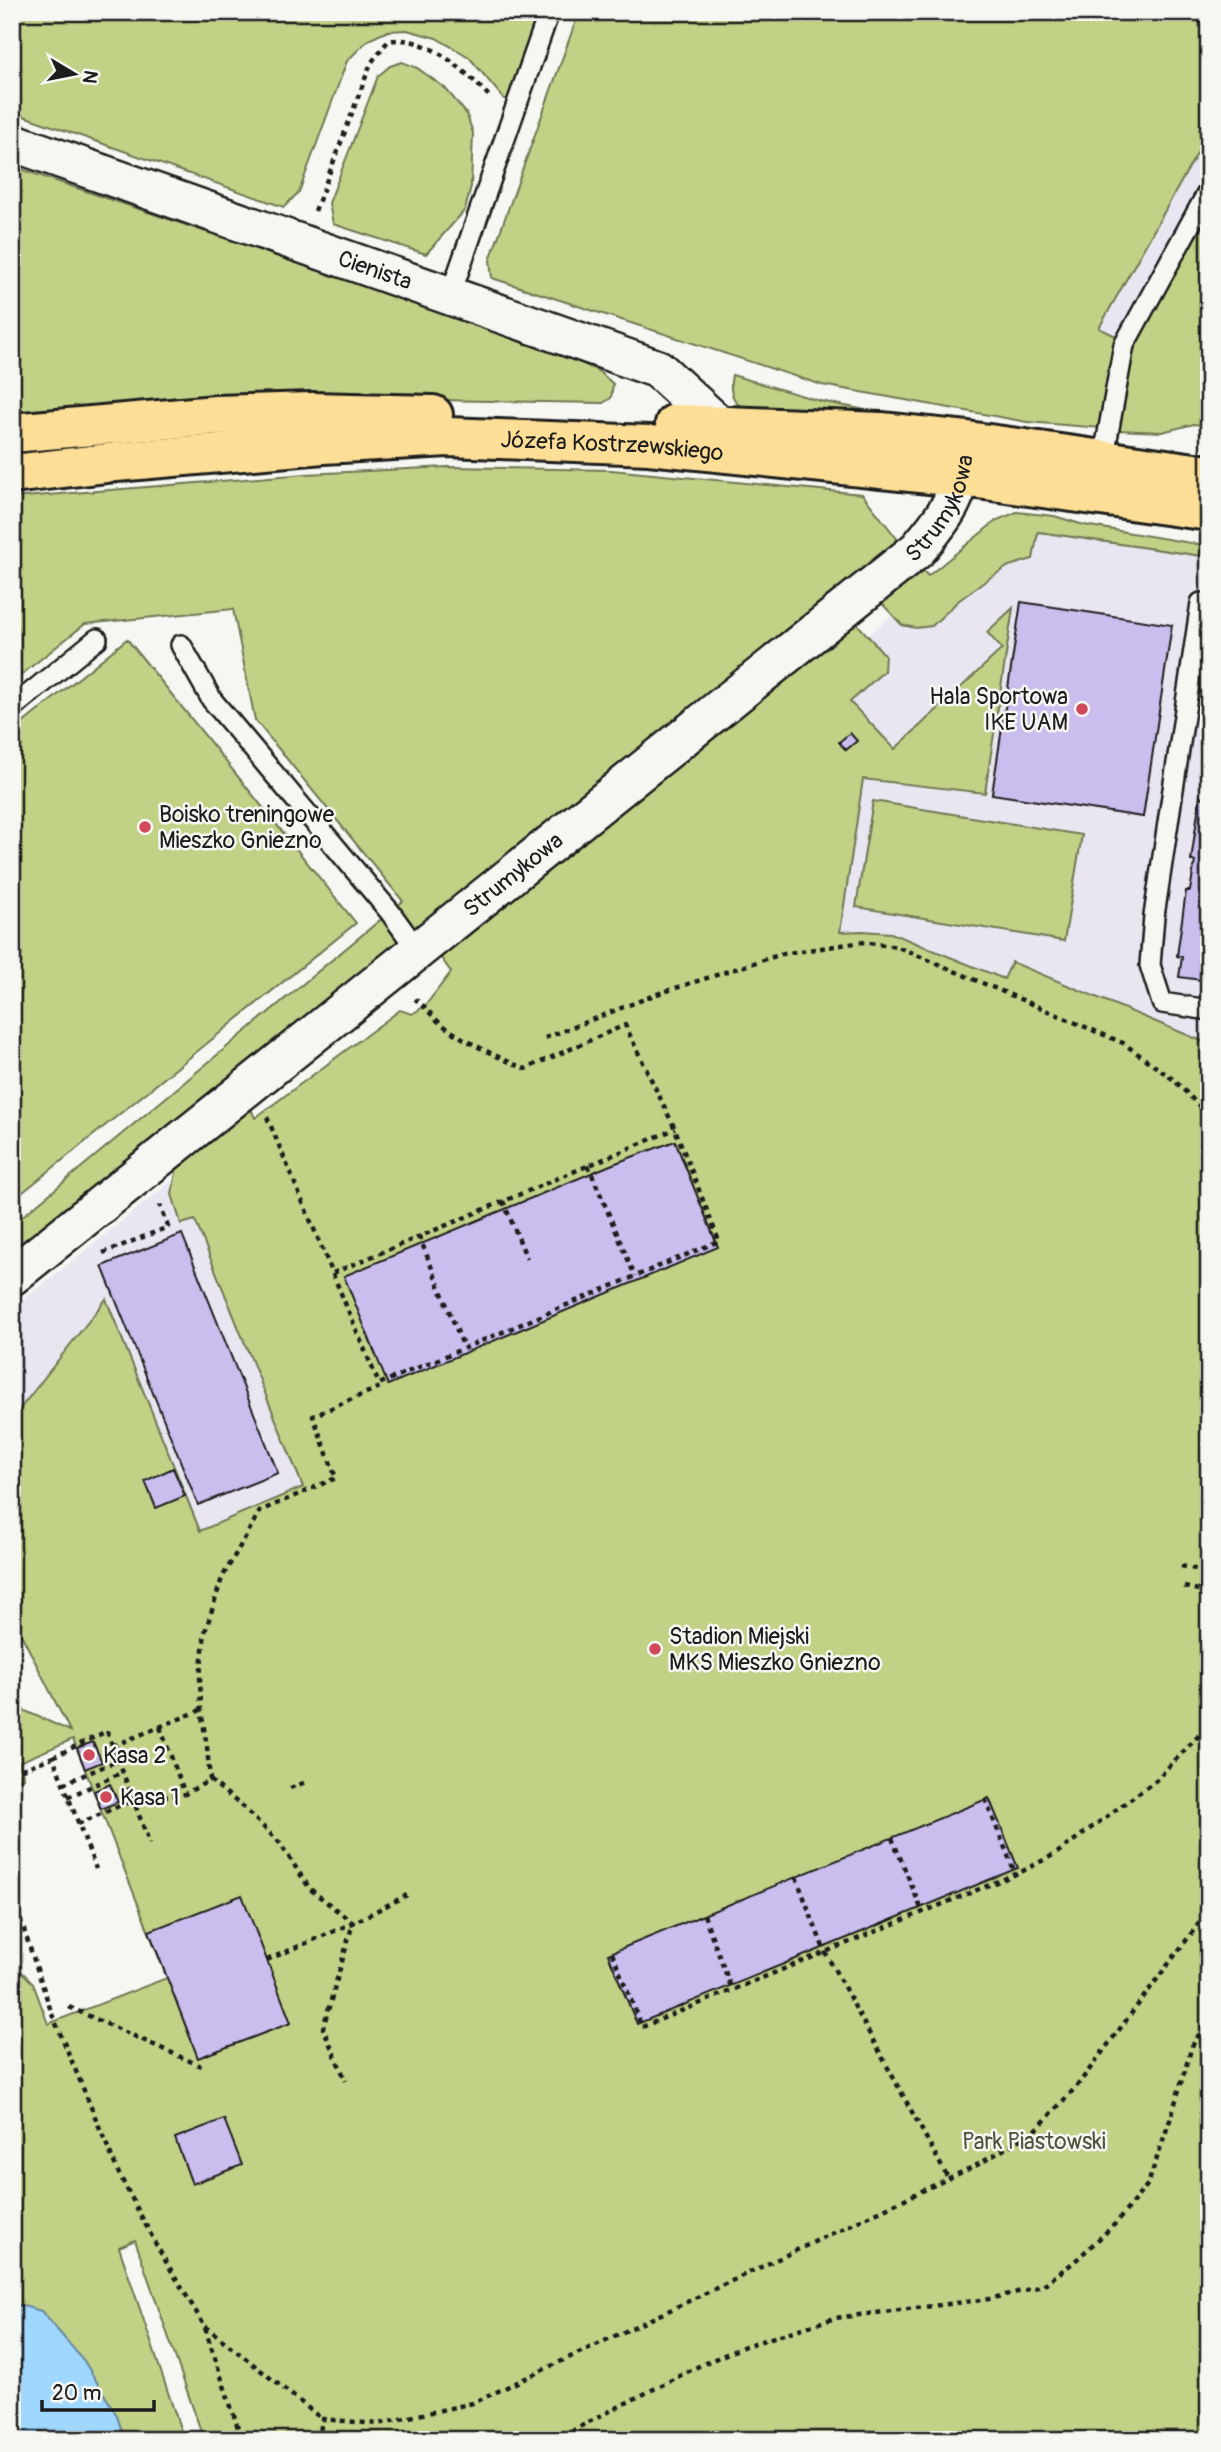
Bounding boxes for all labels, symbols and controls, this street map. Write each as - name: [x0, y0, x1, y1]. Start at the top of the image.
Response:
- north arrow: [38, 38, 108, 108]
- text: N: [77, 68, 103, 85]
- street label: Cienista: [334, 244, 416, 296]
- street label: Józefa Kostrzewskiego: [500, 425, 725, 468]
- street label: Strumykowa: [899, 453, 980, 569]
- place label: Hala Sportowa IKE UAM: [929, 682, 1068, 737]
- marker: Hala Sportowa IKE UAM: [1074, 701, 1090, 717]
- place label: Boisko treningowe Mieszko Gniezno: [159, 800, 335, 855]
- marker: Boisko treningowe Mieszko Gniezno: [137, 819, 153, 835]
- street label: Strumykowa: [457, 826, 569, 924]
- place label: Stadion Miejski MKS Mieszko Gniezno: [669, 1622, 881, 1677]
- marker: Stadion Miejski MKS Mieszko Gniezno: [647, 1641, 663, 1657]
- place label: Kasa 2: [103, 1741, 166, 1770]
- marker: Kasa 2: [81, 1747, 97, 1763]
- place label: Kasa 1: [120, 1783, 180, 1812]
- marker: Kasa 1: [98, 1789, 114, 1805]
- park label: Park Piastowski: [962, 2127, 1106, 2156]
- scale bar: [42, 2368, 154, 2412]
- text: 20 m: [52, 2380, 101, 2407]

